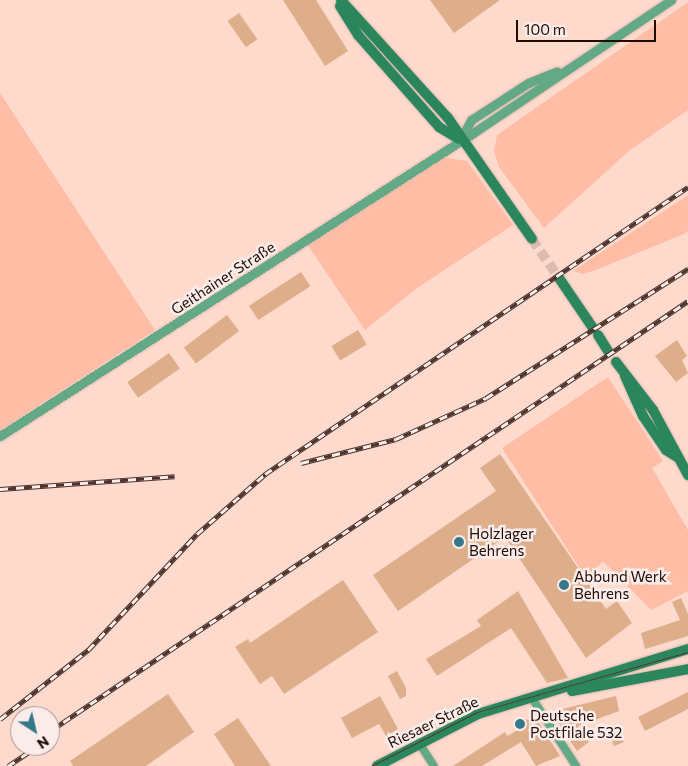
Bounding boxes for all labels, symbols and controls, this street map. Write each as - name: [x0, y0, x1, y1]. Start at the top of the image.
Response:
- scale bar: [518, 10, 658, 42]
- text: 100 m: [524, 20, 566, 38]
- street label: Geithainer Straße: [168, 238, 278, 318]
- place label: Holzlager Behrens: [469, 524, 534, 559]
- marker: Holzlager Behrens: [453, 536, 465, 548]
- place label: Abbund Werk Behrens: [574, 567, 667, 602]
- marker: Abbund Werk Behrens: [558, 579, 570, 591]
- street label: Riesaer Straße: [385, 692, 481, 752]
- north arrow: [10, 706, 60, 756]
- place label: Deutsche Postfilale 532: [530, 706, 622, 741]
- marker: Deutsche Postfilale 532: [514, 718, 526, 730]
- text: N: [34, 733, 52, 753]

